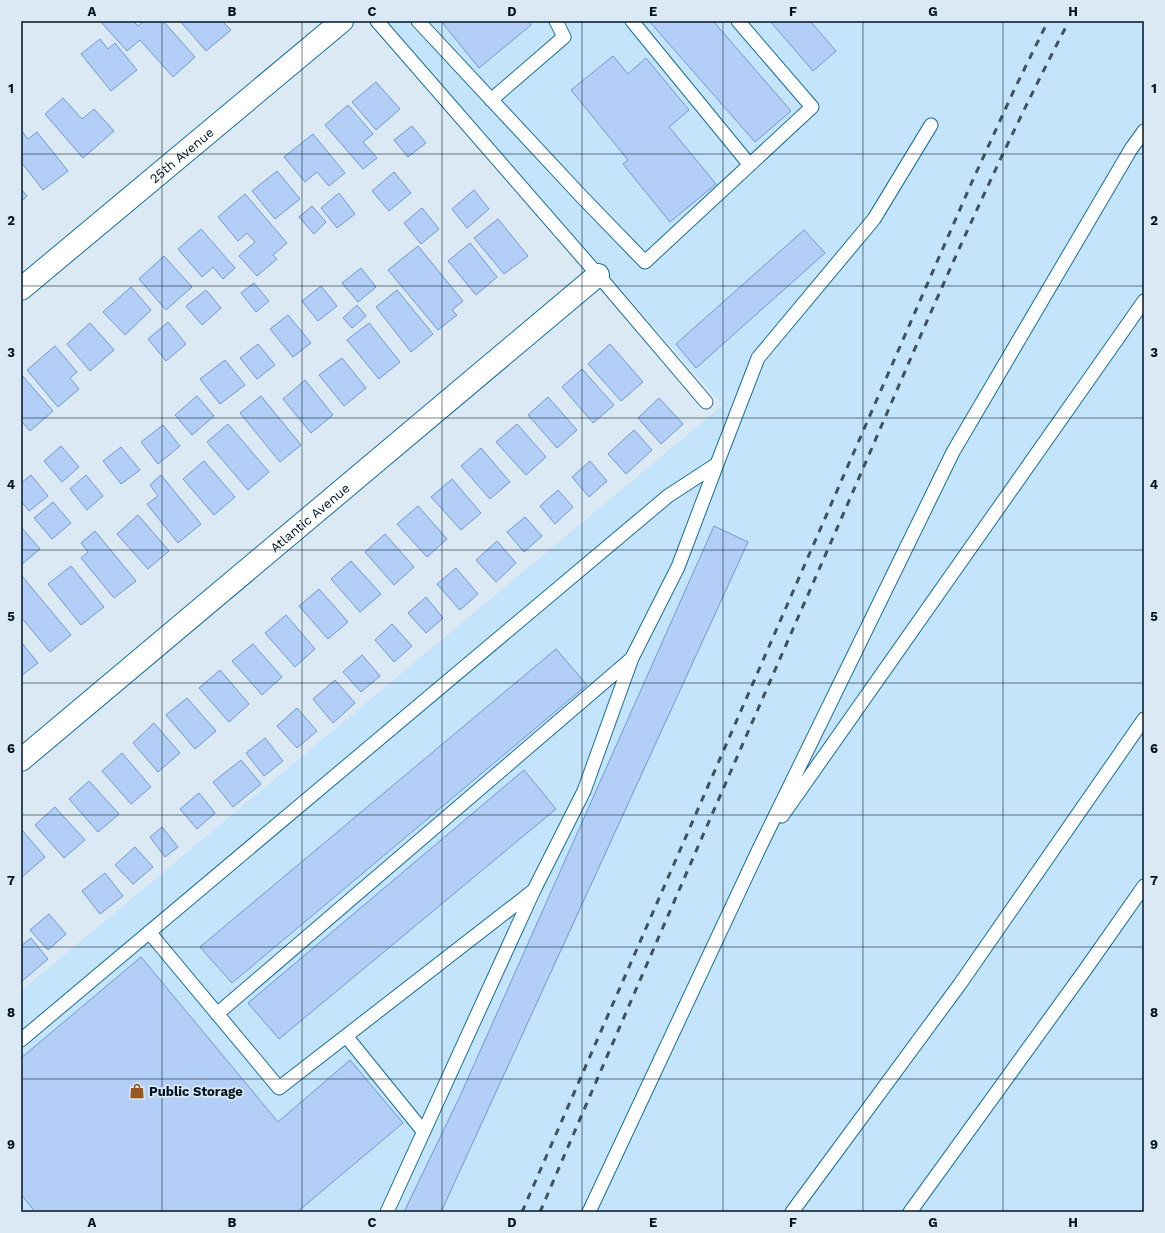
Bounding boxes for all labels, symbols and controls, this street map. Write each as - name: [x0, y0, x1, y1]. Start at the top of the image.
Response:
- text: A: [88, 4, 97, 19]
- text: B: [228, 4, 237, 19]
- text: C: [368, 4, 377, 19]
- text: D: [507, 4, 517, 19]
- text: E: [649, 4, 657, 19]
- text: F: [789, 4, 797, 19]
- text: G: [928, 4, 938, 19]
- text: H: [1068, 4, 1078, 19]
- text: 1: [8, 81, 14, 96]
- text: 1: [1151, 81, 1157, 96]
- street label: 25th Avenue: [147, 124, 217, 186]
- text: 2: [7, 213, 15, 228]
- text: 2: [1150, 213, 1158, 228]
- text: 3: [7, 345, 15, 360]
- text: 3: [1150, 345, 1158, 360]
- text: 4: [7, 477, 16, 492]
- text: 4: [1150, 477, 1159, 492]
- street label: Atlantic Avenue: [267, 480, 353, 555]
- text: 5: [7, 609, 15, 624]
- text: 5: [1150, 609, 1158, 624]
- text: 6: [7, 741, 15, 756]
- text: 6: [1150, 741, 1158, 756]
- text: 7: [7, 873, 15, 888]
- text: 7: [1150, 873, 1158, 888]
- text: 8: [7, 1005, 15, 1020]
- text: 8: [1150, 1005, 1158, 1020]
- shop icon: Public Storage: [128, 1082, 146, 1100]
- place label: Public Storage: [149, 1084, 243, 1099]
- text: 9: [7, 1137, 15, 1152]
- text: 9: [1150, 1137, 1158, 1152]
- text: A: [88, 1215, 97, 1230]
- text: B: [228, 1215, 237, 1230]
- text: C: [368, 1215, 377, 1230]
- text: D: [507, 1215, 517, 1230]
- text: E: [649, 1215, 657, 1230]
- text: F: [789, 1215, 797, 1230]
- text: G: [928, 1215, 938, 1230]
- text: H: [1068, 1215, 1078, 1230]

